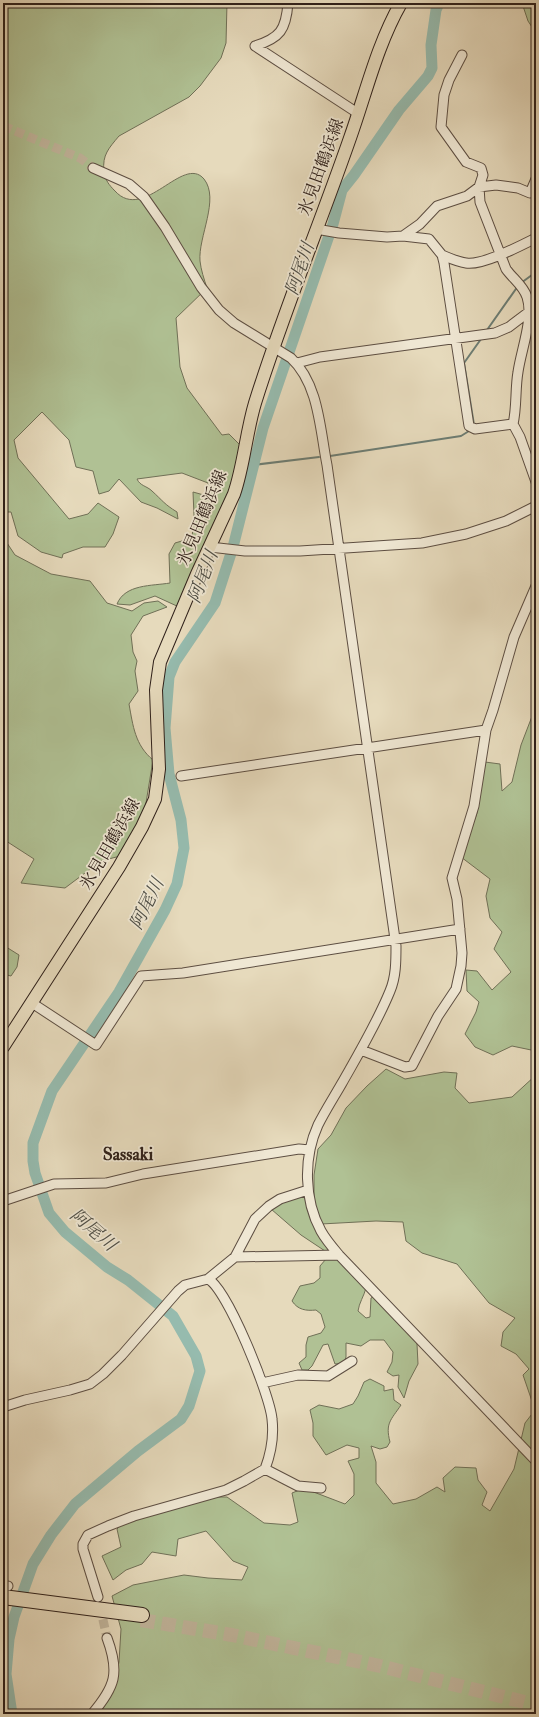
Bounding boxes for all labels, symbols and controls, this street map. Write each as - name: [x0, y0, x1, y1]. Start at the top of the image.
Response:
- street label: 氷見田鶴浜線: [294, 115, 348, 219]
- water label: 阿尾川: [280, 238, 320, 298]
- street label: 氷見田鶴浜線: [172, 467, 232, 569]
- water label: 阿尾川: [183, 546, 224, 606]
- street label: 氷見田鶴浜線: [75, 795, 145, 893]
- water label: 阿尾川: [125, 873, 170, 933]
- district label: Sassaki: [103, 1143, 153, 1166]
- water label: 阿尾川: [65, 1204, 122, 1258]

